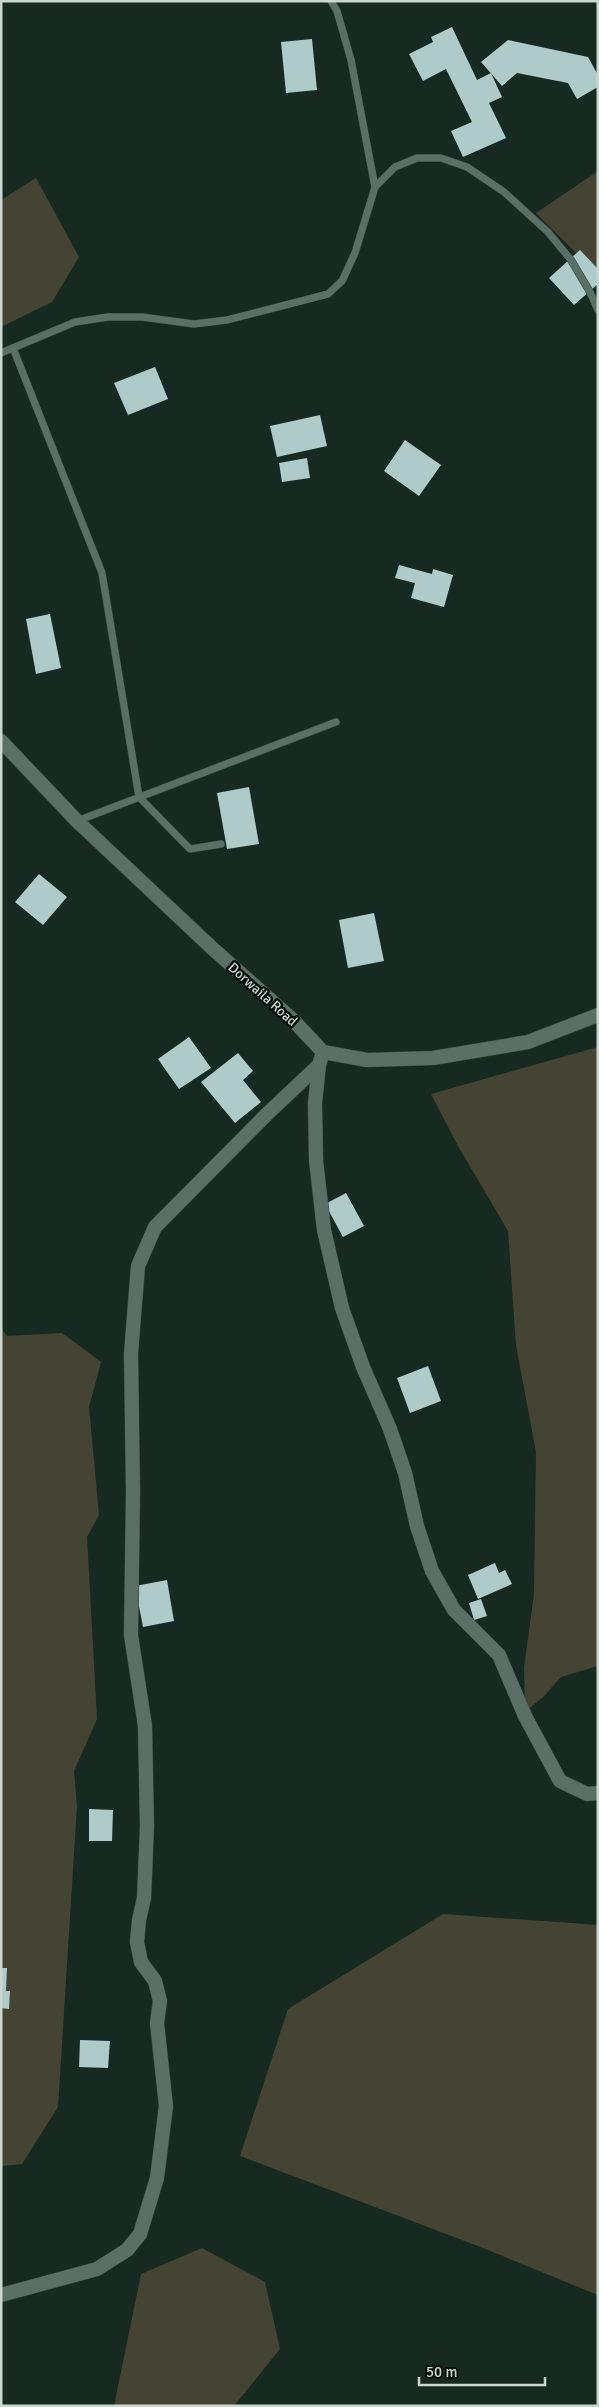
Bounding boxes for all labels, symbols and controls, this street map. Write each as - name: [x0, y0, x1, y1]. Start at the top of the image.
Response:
- street label: Dorwaila Road: [225, 959, 301, 1030]
- scale bar: [419, 2354, 545, 2386]
- text: 50 m: [426, 2363, 457, 2381]

